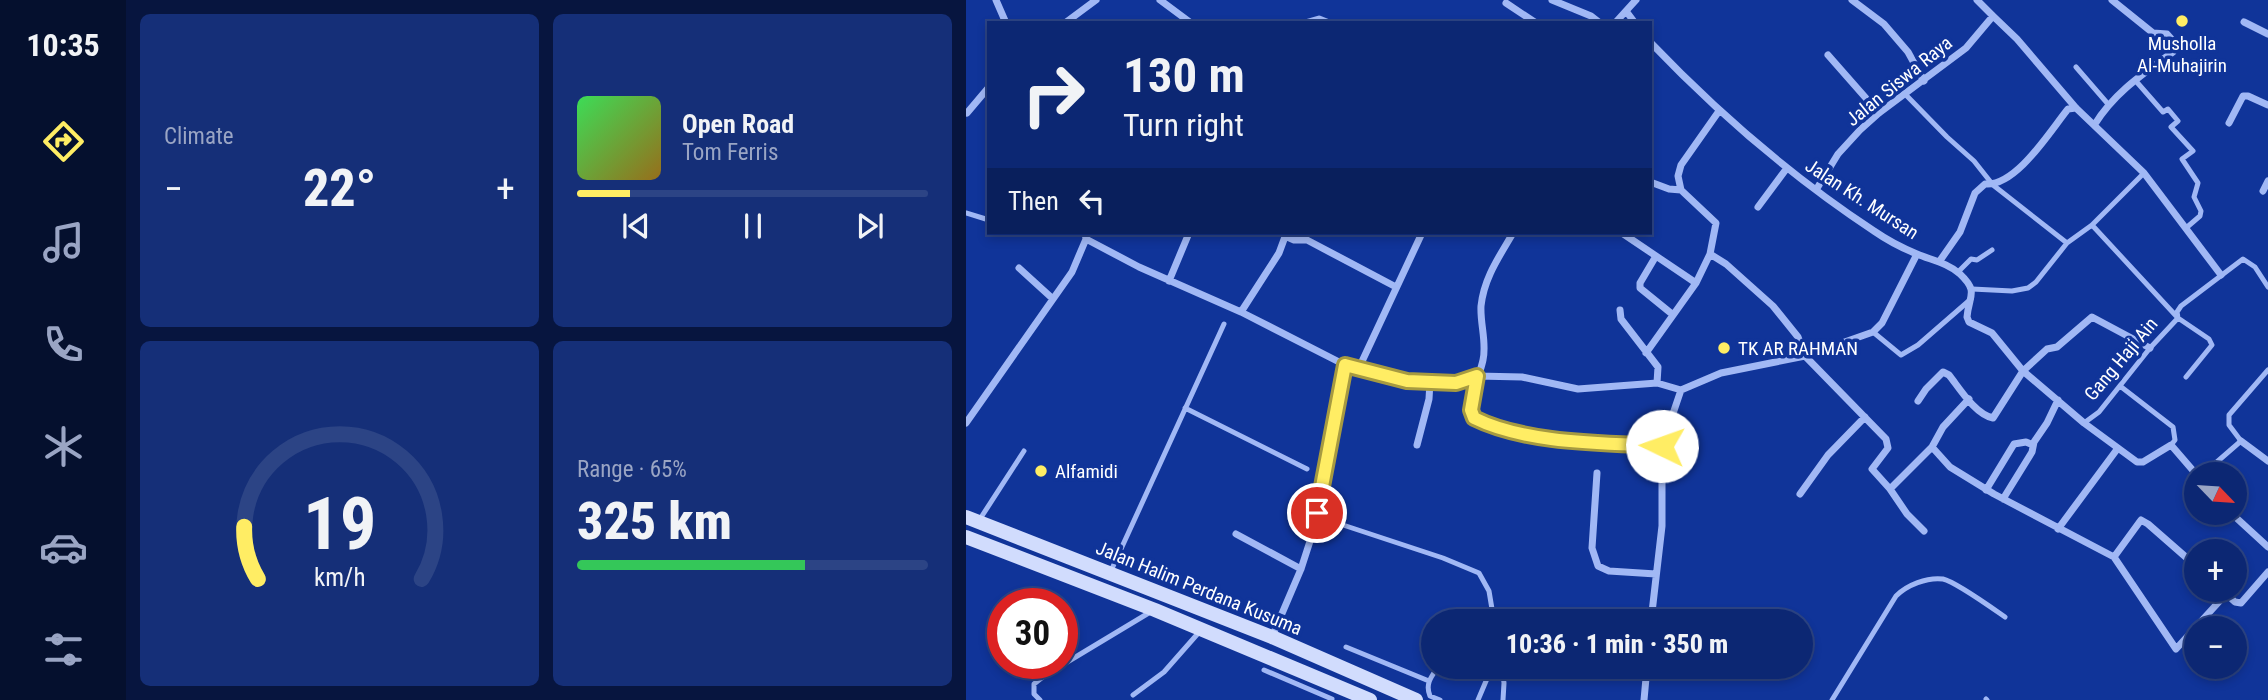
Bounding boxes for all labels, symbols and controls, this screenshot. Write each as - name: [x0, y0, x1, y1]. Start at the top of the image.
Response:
- marker: Musholla Al-Muhajirin: [2174, 13, 2190, 29]
- text: 10:35: [26, 26, 100, 64]
- street label: Jalan Siswa Raya: [1841, 31, 1957, 131]
- place label: Musholla Al-Muhajirin: [2137, 32, 2227, 77]
- text: 130 m: [1123, 47, 1245, 104]
- icon: right: [1008, 49, 1099, 140]
- text: Turn right: [1123, 106, 1244, 144]
- text: Open Road: [682, 109, 794, 139]
- icon: directions: [39, 117, 88, 166]
- text: Climate: [164, 123, 234, 150]
- text: Tom Ferris: [682, 139, 778, 166]
- street label: Jalan Kh. Mursan: [1801, 154, 1923, 244]
- text: 22°: [303, 158, 376, 219]
- text: −: [164, 167, 183, 211]
- text: +: [496, 167, 515, 211]
- icon: left: [1073, 182, 1111, 220]
- text: Then: [1008, 186, 1059, 216]
- icon: previous: [617, 207, 655, 245]
- icon: pause: [734, 207, 772, 245]
- icon: next: [851, 207, 889, 245]
- icon: music: [39, 218, 88, 267]
- street label: Gang Haji Ain: [2080, 313, 2162, 405]
- icon: phone: [39, 320, 88, 369]
- place label: TK AR RAHMAN: [1738, 337, 1858, 360]
- marker: TK AR RAHMAN: [1716, 340, 1732, 356]
- position arrow: [1625, 409, 1699, 483]
- icon: climate: [39, 422, 88, 471]
- text: Range · 65%: [577, 456, 687, 483]
- place label: Alfamidi: [1055, 460, 1118, 483]
- north arrow: [2184, 462, 2247, 525]
- map controls: [2184, 462, 2247, 679]
- marker: Alfamidi: [1033, 463, 1049, 479]
- text: 19: [303, 482, 376, 568]
- pin: [1287, 483, 1347, 543]
- text: 325 km: [577, 491, 732, 552]
- icon: arrive: [1298, 494, 1336, 532]
- icon: car: [39, 523, 88, 572]
- street label: Jalan Halim Perdana Kusuma: [1093, 536, 1305, 640]
- button: +: [2184, 539, 2247, 602]
- text: km/h: [314, 563, 365, 592]
- speed limit sign: 30: [987, 588, 1078, 679]
- button: −: [2184, 616, 2247, 679]
- icon: filters: [39, 625, 88, 674]
- text: 10:36 · 1 min · 350 m: [1506, 629, 1728, 659]

